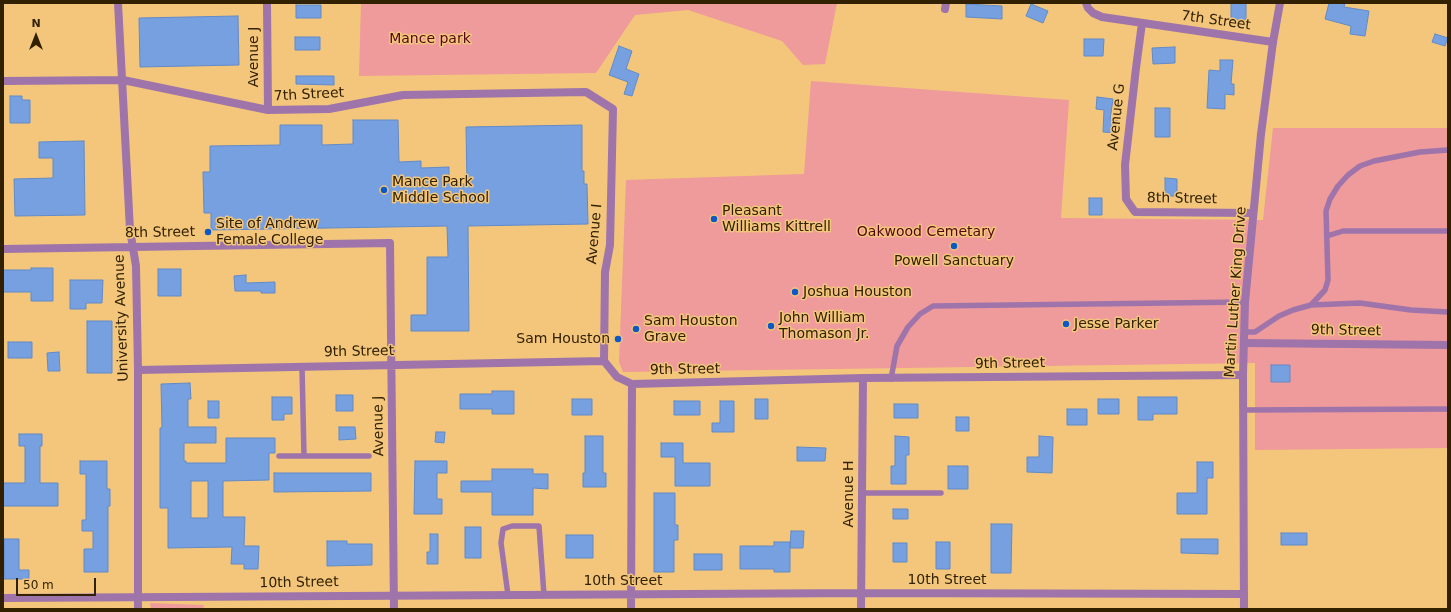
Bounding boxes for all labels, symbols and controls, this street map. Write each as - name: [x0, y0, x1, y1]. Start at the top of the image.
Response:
- street label: 7th Street: [1180, 8, 1252, 34]
- north arrow: [16, 16, 56, 56]
- text: N: [31, 17, 41, 30]
- street label: Avenue J: [246, 27, 262, 87]
- park label: Mance park: [389, 31, 471, 47]
- street label: Avenue G: [1105, 83, 1129, 151]
- street label: 7th Street: [273, 85, 345, 105]
- place label: Mance Park Middle School: [392, 174, 489, 206]
- marker: Mance Park Middle School: [379, 185, 389, 195]
- street label: 8th Street: [1147, 190, 1217, 208]
- street label: Avenue I: [584, 203, 606, 265]
- place label: Pleasant Williams Kittrell: [722, 203, 831, 236]
- street label: Martin Luther King Drive: [1222, 206, 1250, 378]
- marker: Pleasant Williams Kittrell: [709, 214, 719, 224]
- place label: Site of Andrew Female College: [216, 216, 323, 248]
- street label: 8th Street: [125, 224, 195, 242]
- park label: Oakwood Cemetary: [857, 224, 995, 240]
- marker: Site of Andrew Female College: [203, 227, 213, 237]
- marker: Powell Sanctuary: [949, 241, 959, 251]
- place label: Powell Sanctuary: [894, 253, 1014, 269]
- street label: University Avenue: [111, 254, 133, 382]
- place label: Joshua Houston: [803, 284, 912, 300]
- marker: Joshua Houston: [790, 287, 800, 297]
- place label: John William Thomason Jr.: [779, 310, 869, 342]
- place label: Sam Houston Grave: [644, 313, 738, 346]
- place label: Jesse Parker: [1074, 316, 1159, 332]
- marker: Jesse Parker: [1061, 319, 1071, 329]
- marker: John William Thomason Jr.: [766, 321, 776, 331]
- street label: 9th Street: [1311, 322, 1381, 340]
- marker: Sam Houston Grave: [631, 324, 641, 334]
- place label: Sam Houston: [516, 331, 610, 347]
- marker: Sam Houston: [613, 334, 623, 344]
- street label: 9th Street: [324, 343, 394, 361]
- street label: 9th Street: [975, 355, 1045, 373]
- street label: 9th Street: [650, 361, 720, 379]
- street label: Avenue J: [370, 396, 388, 456]
- street label: Avenue H: [841, 461, 857, 527]
- scale bar: [18, 570, 98, 596]
- street label: 10th Street: [907, 572, 987, 588]
- street label: 10th Street: [583, 573, 663, 589]
- street label: 10th Street: [259, 574, 339, 592]
- text: 50 m: [23, 578, 54, 592]

